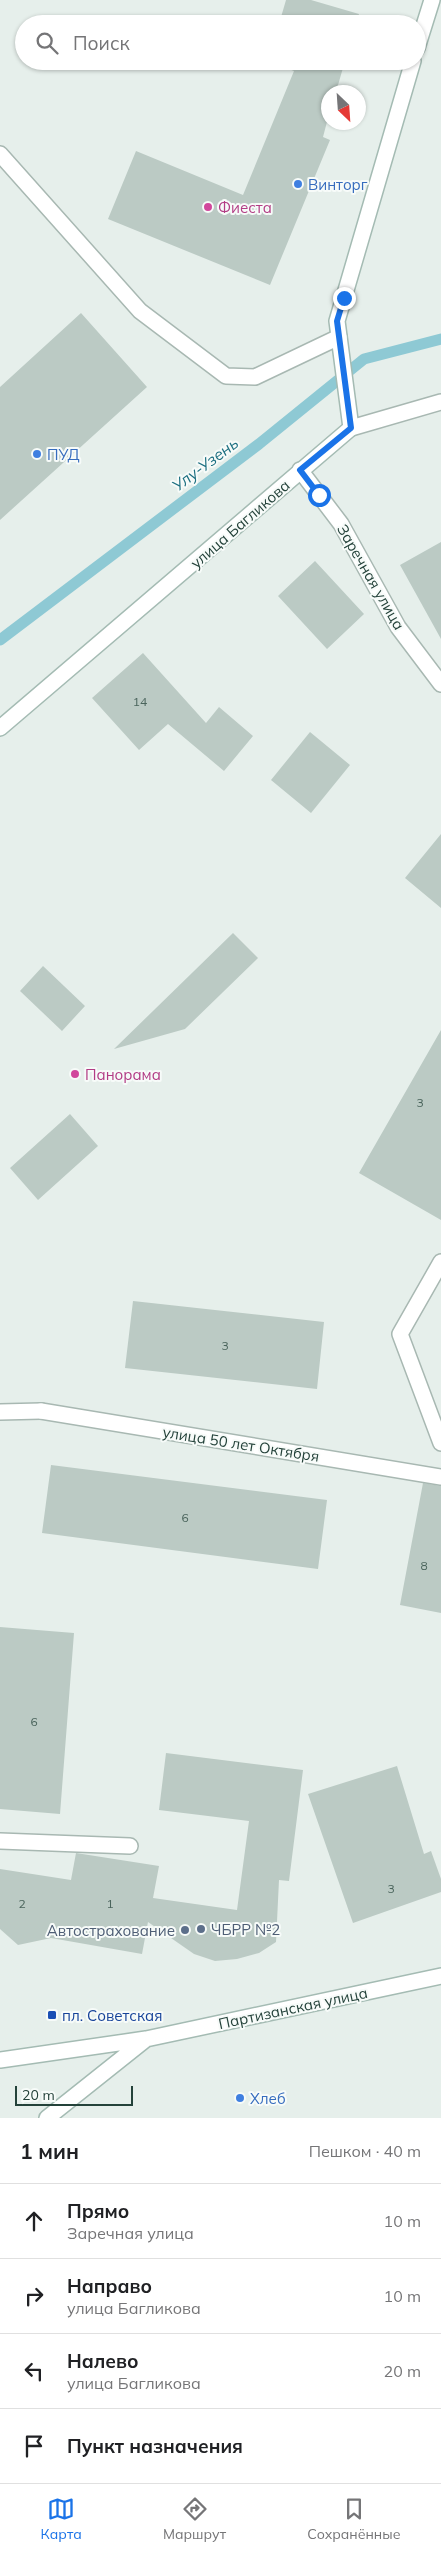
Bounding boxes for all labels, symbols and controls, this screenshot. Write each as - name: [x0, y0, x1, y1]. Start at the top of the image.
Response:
- search box: [15, 15, 426, 70]
- icon: search: [33, 29, 61, 57]
- text: Поиск: [73, 31, 130, 55]
- north arrow: [321, 85, 366, 130]
- place label: Винторг: [308, 175, 368, 194]
- marker: Винторг: [292, 178, 304, 190]
- place label: Фиеста: [218, 198, 272, 217]
- marker: Фиеста: [202, 201, 214, 213]
- route end: [333, 287, 356, 310]
- water label: Улу-Узень: [168, 432, 242, 495]
- place label: ПУД: [47, 445, 80, 464]
- marker: ПУД: [31, 448, 43, 460]
- street label: улица Багликова: [186, 476, 294, 572]
- route start: [308, 484, 331, 507]
- street label: Заречная улица: [333, 521, 409, 633]
- house number: 14: [133, 694, 147, 709]
- place label: Панорама: [85, 1065, 161, 1084]
- marker: Панорама: [69, 1068, 81, 1080]
- house number: 3: [416, 1095, 424, 1110]
- house number: 3: [221, 1338, 229, 1353]
- street label: улица 50 лет Октября: [161, 1422, 321, 1466]
- house number: 6: [181, 1510, 189, 1525]
- house number: 8: [420, 1558, 428, 1573]
- house number: 6: [30, 1714, 38, 1729]
- house number: 3: [387, 1881, 395, 1896]
- house number: 2: [18, 1896, 26, 1911]
- house number: 1: [106, 1896, 114, 1911]
- place label: ЧБРР №2: [211, 1920, 280, 1939]
- place label: Автострахование: [47, 1921, 175, 1940]
- marker: ЧБРР №2: [195, 1923, 207, 1935]
- marker: Автострахование: [179, 1924, 191, 1936]
- street label: Партизанская улица: [217, 1983, 369, 2033]
- place label: пл. Советская: [62, 2006, 162, 2025]
- marker: пл. Советская: [46, 2009, 58, 2021]
- scale bar: [15, 2083, 132, 2106]
- text: 20 m: [22, 2086, 55, 2104]
- place label: Хлеб: [250, 2089, 286, 2108]
- marker: Хлеб: [234, 2092, 246, 2104]
- text: 1 мин: [20, 2138, 79, 2164]
- text: Пешком · 40 m: [309, 2141, 421, 2161]
- text: Прямо: [67, 2199, 129, 2223]
- icon: ahead: [20, 2207, 48, 2235]
- text: 10 m: [384, 2211, 421, 2231]
- text: Заречная улица: [67, 2223, 194, 2243]
- text: Направо: [67, 2274, 152, 2298]
- icon: right: [20, 2282, 48, 2310]
- text: 10 m: [384, 2286, 421, 2306]
- text: улица Багликова: [67, 2298, 201, 2318]
- text: Налево: [67, 2349, 139, 2373]
- icon: left: [20, 2357, 48, 2385]
- text: 20 m: [384, 2361, 421, 2381]
- text: улица Багликова: [67, 2373, 201, 2393]
- icon: arrive: [20, 2432, 48, 2460]
- text: Пункт назначения: [67, 2434, 243, 2458]
- tab: Карта: [41, 2495, 82, 2543]
- tab: Маршрут: [163, 2495, 226, 2543]
- tab: Сохранённые: [307, 2495, 400, 2543]

